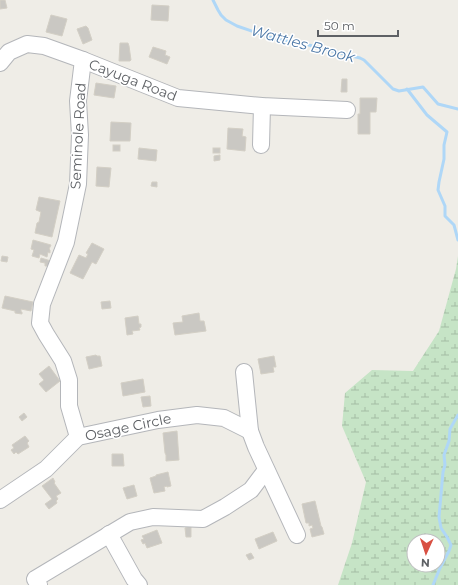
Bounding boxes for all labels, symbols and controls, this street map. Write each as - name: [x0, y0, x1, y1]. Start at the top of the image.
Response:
- scale bar: [318, 12, 398, 38]
- text: 50 m: [324, 18, 355, 33]
- water label: Wattles Brook: [249, 21, 358, 67]
- street label: Cayuga Road: [86, 55, 180, 105]
- street label: Seminole Road: [66, 82, 90, 190]
- street label: Osage Circle: [83, 409, 173, 445]
- north arrow: [406, 533, 446, 573]
- text: N: [421, 556, 430, 570]

